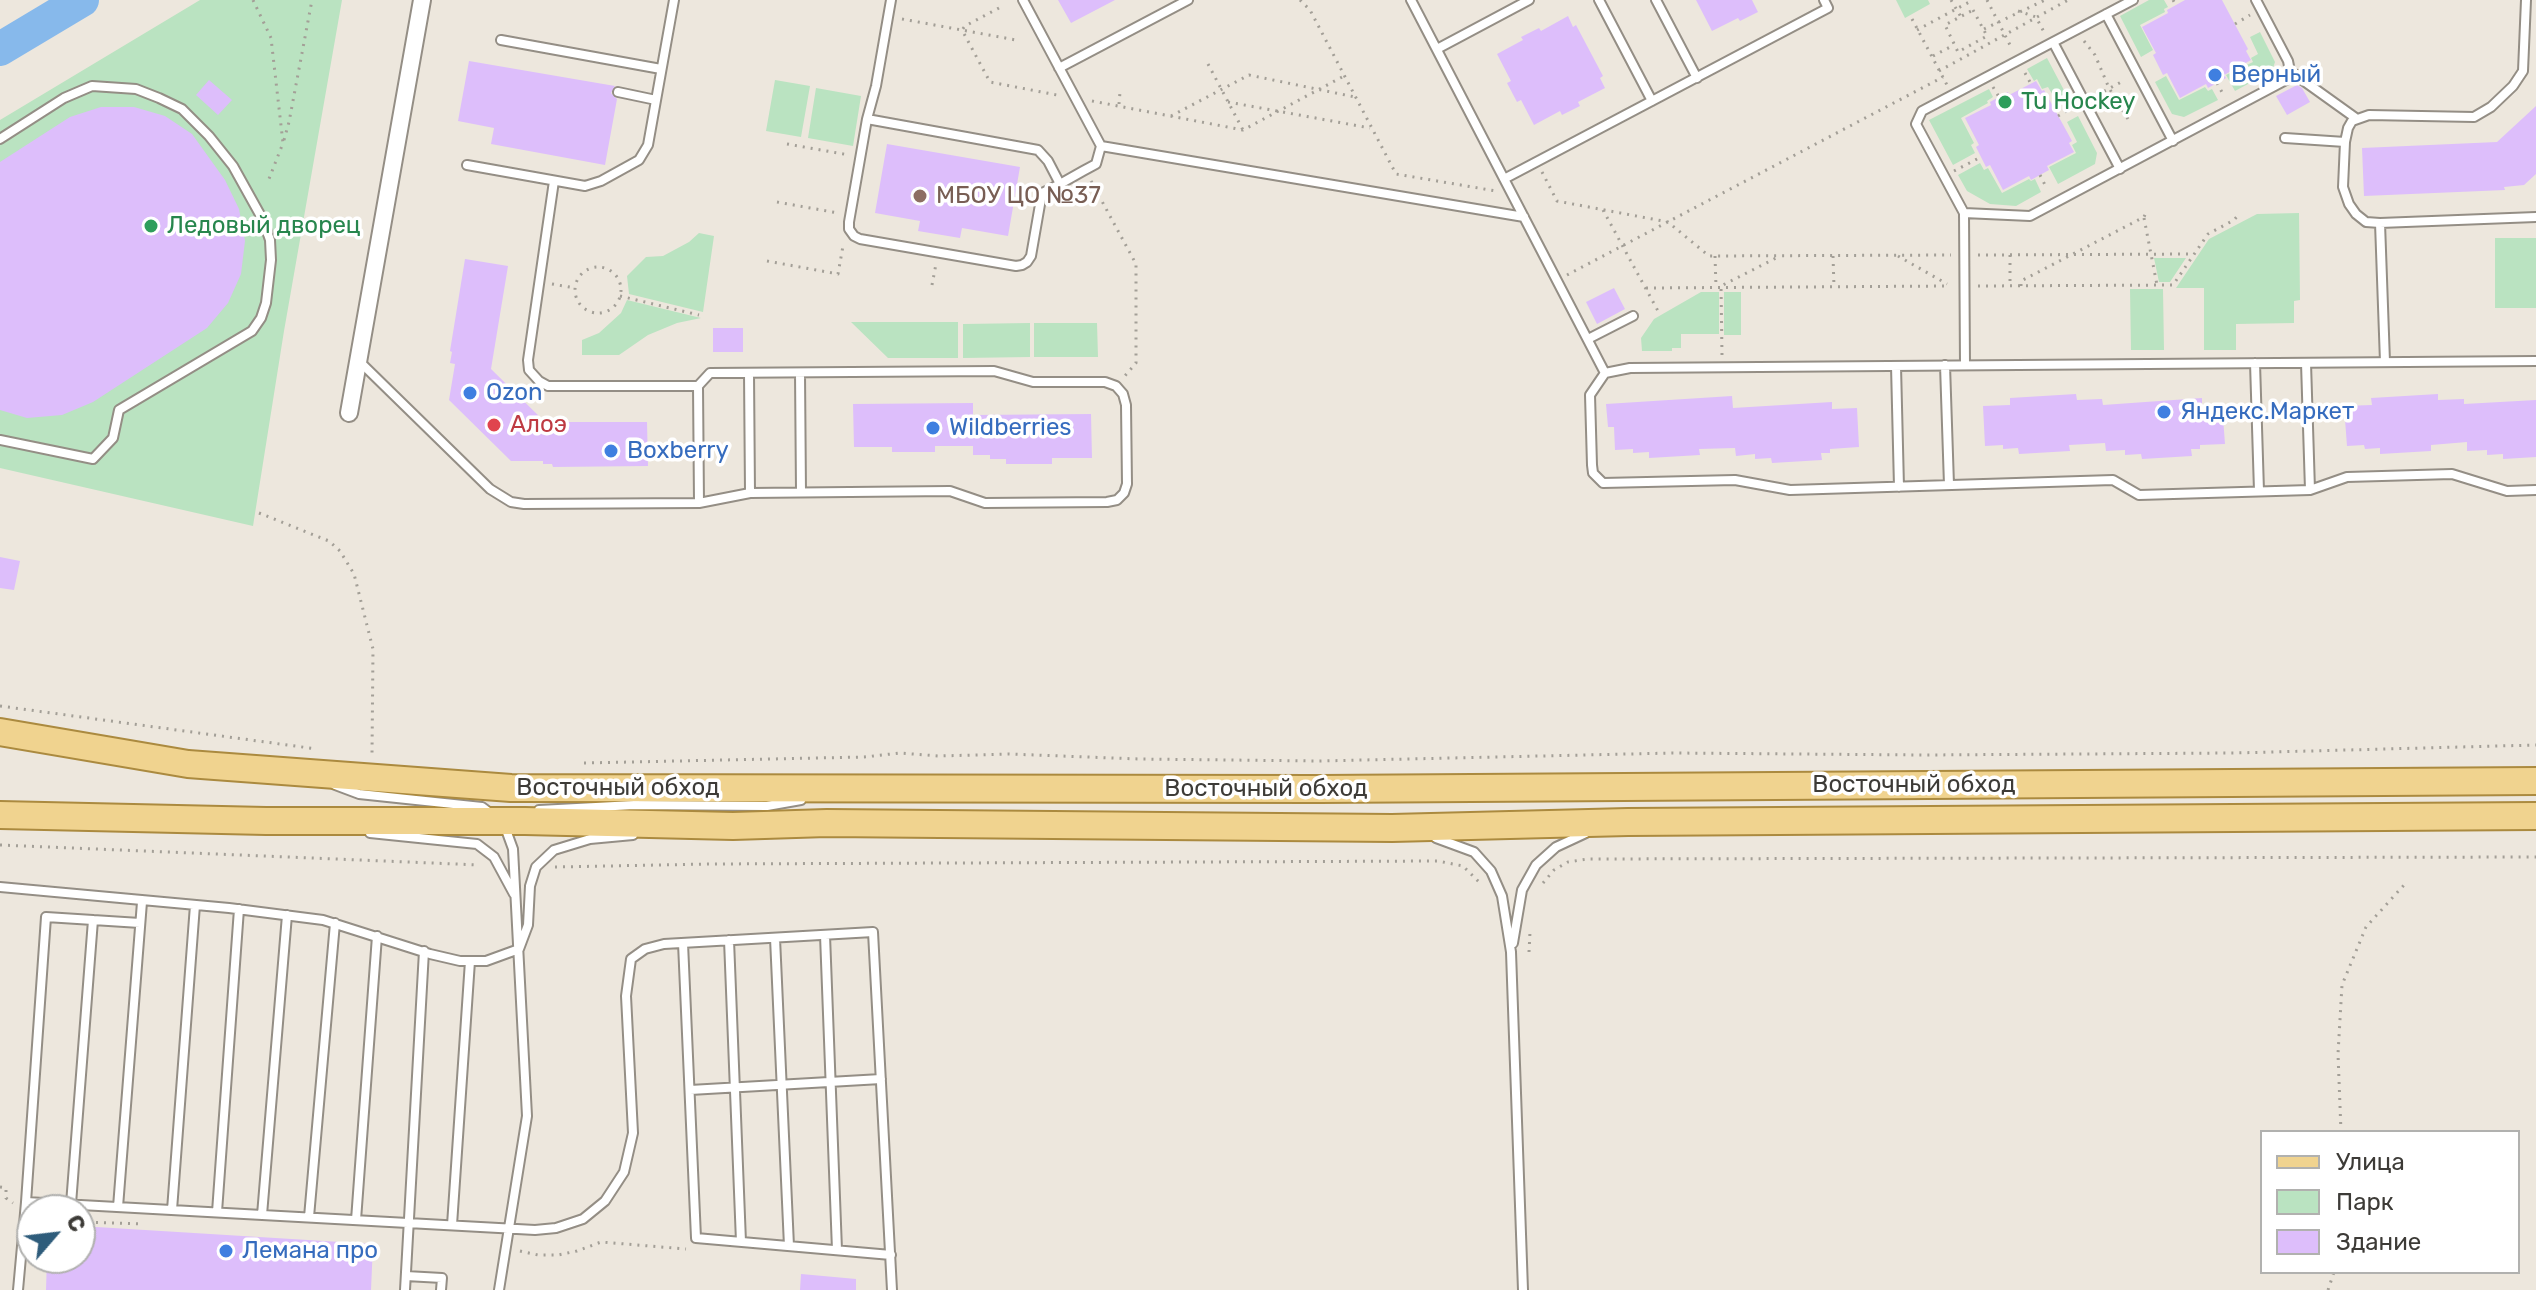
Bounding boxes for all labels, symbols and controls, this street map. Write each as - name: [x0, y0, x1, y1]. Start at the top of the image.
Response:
- place label: Верный: [2231, 61, 2321, 89]
- marker: Верный: [2206, 66, 2224, 84]
- place label: Tu Hockey: [2021, 88, 2135, 116]
- marker: Tu Hockey: [1996, 93, 2014, 111]
- place label: МБОУ ЦО №37: [936, 182, 1101, 210]
- marker: МБОУ ЦО №37: [911, 187, 929, 205]
- place label: Ледовый дворец: [167, 212, 361, 240]
- marker: Ледовый дворец: [142, 217, 160, 235]
- place label: Ozon: [486, 379, 543, 407]
- marker: Ozon: [461, 384, 479, 402]
- place label: Яндекс.Маркет: [2180, 398, 2354, 426]
- marker: Яндекс.Маркет: [2155, 403, 2173, 421]
- place label: Алоэ: [510, 411, 567, 439]
- place label: Wildberries: [949, 414, 1072, 442]
- marker: Алоэ: [485, 416, 503, 434]
- marker: Wildberries: [924, 419, 942, 437]
- place label: Boxberry: [627, 437, 729, 465]
- marker: Boxberry: [602, 442, 620, 460]
- street label: Восточный обход: [1812, 771, 2016, 799]
- street label: Восточный обход: [516, 774, 720, 802]
- street label: Восточный обход: [1164, 775, 1368, 803]
- legend: [2260, 1130, 2520, 1274]
- text: Улица: [2336, 1148, 2405, 1176]
- text: Парк: [2336, 1188, 2394, 1216]
- north arrow: [16, 1194, 96, 1274]
- text: С: [60, 1210, 91, 1237]
- text: Здание: [2336, 1228, 2421, 1256]
- place label: Лемана про: [242, 1237, 378, 1265]
- marker: Лемана про: [217, 1242, 235, 1260]

